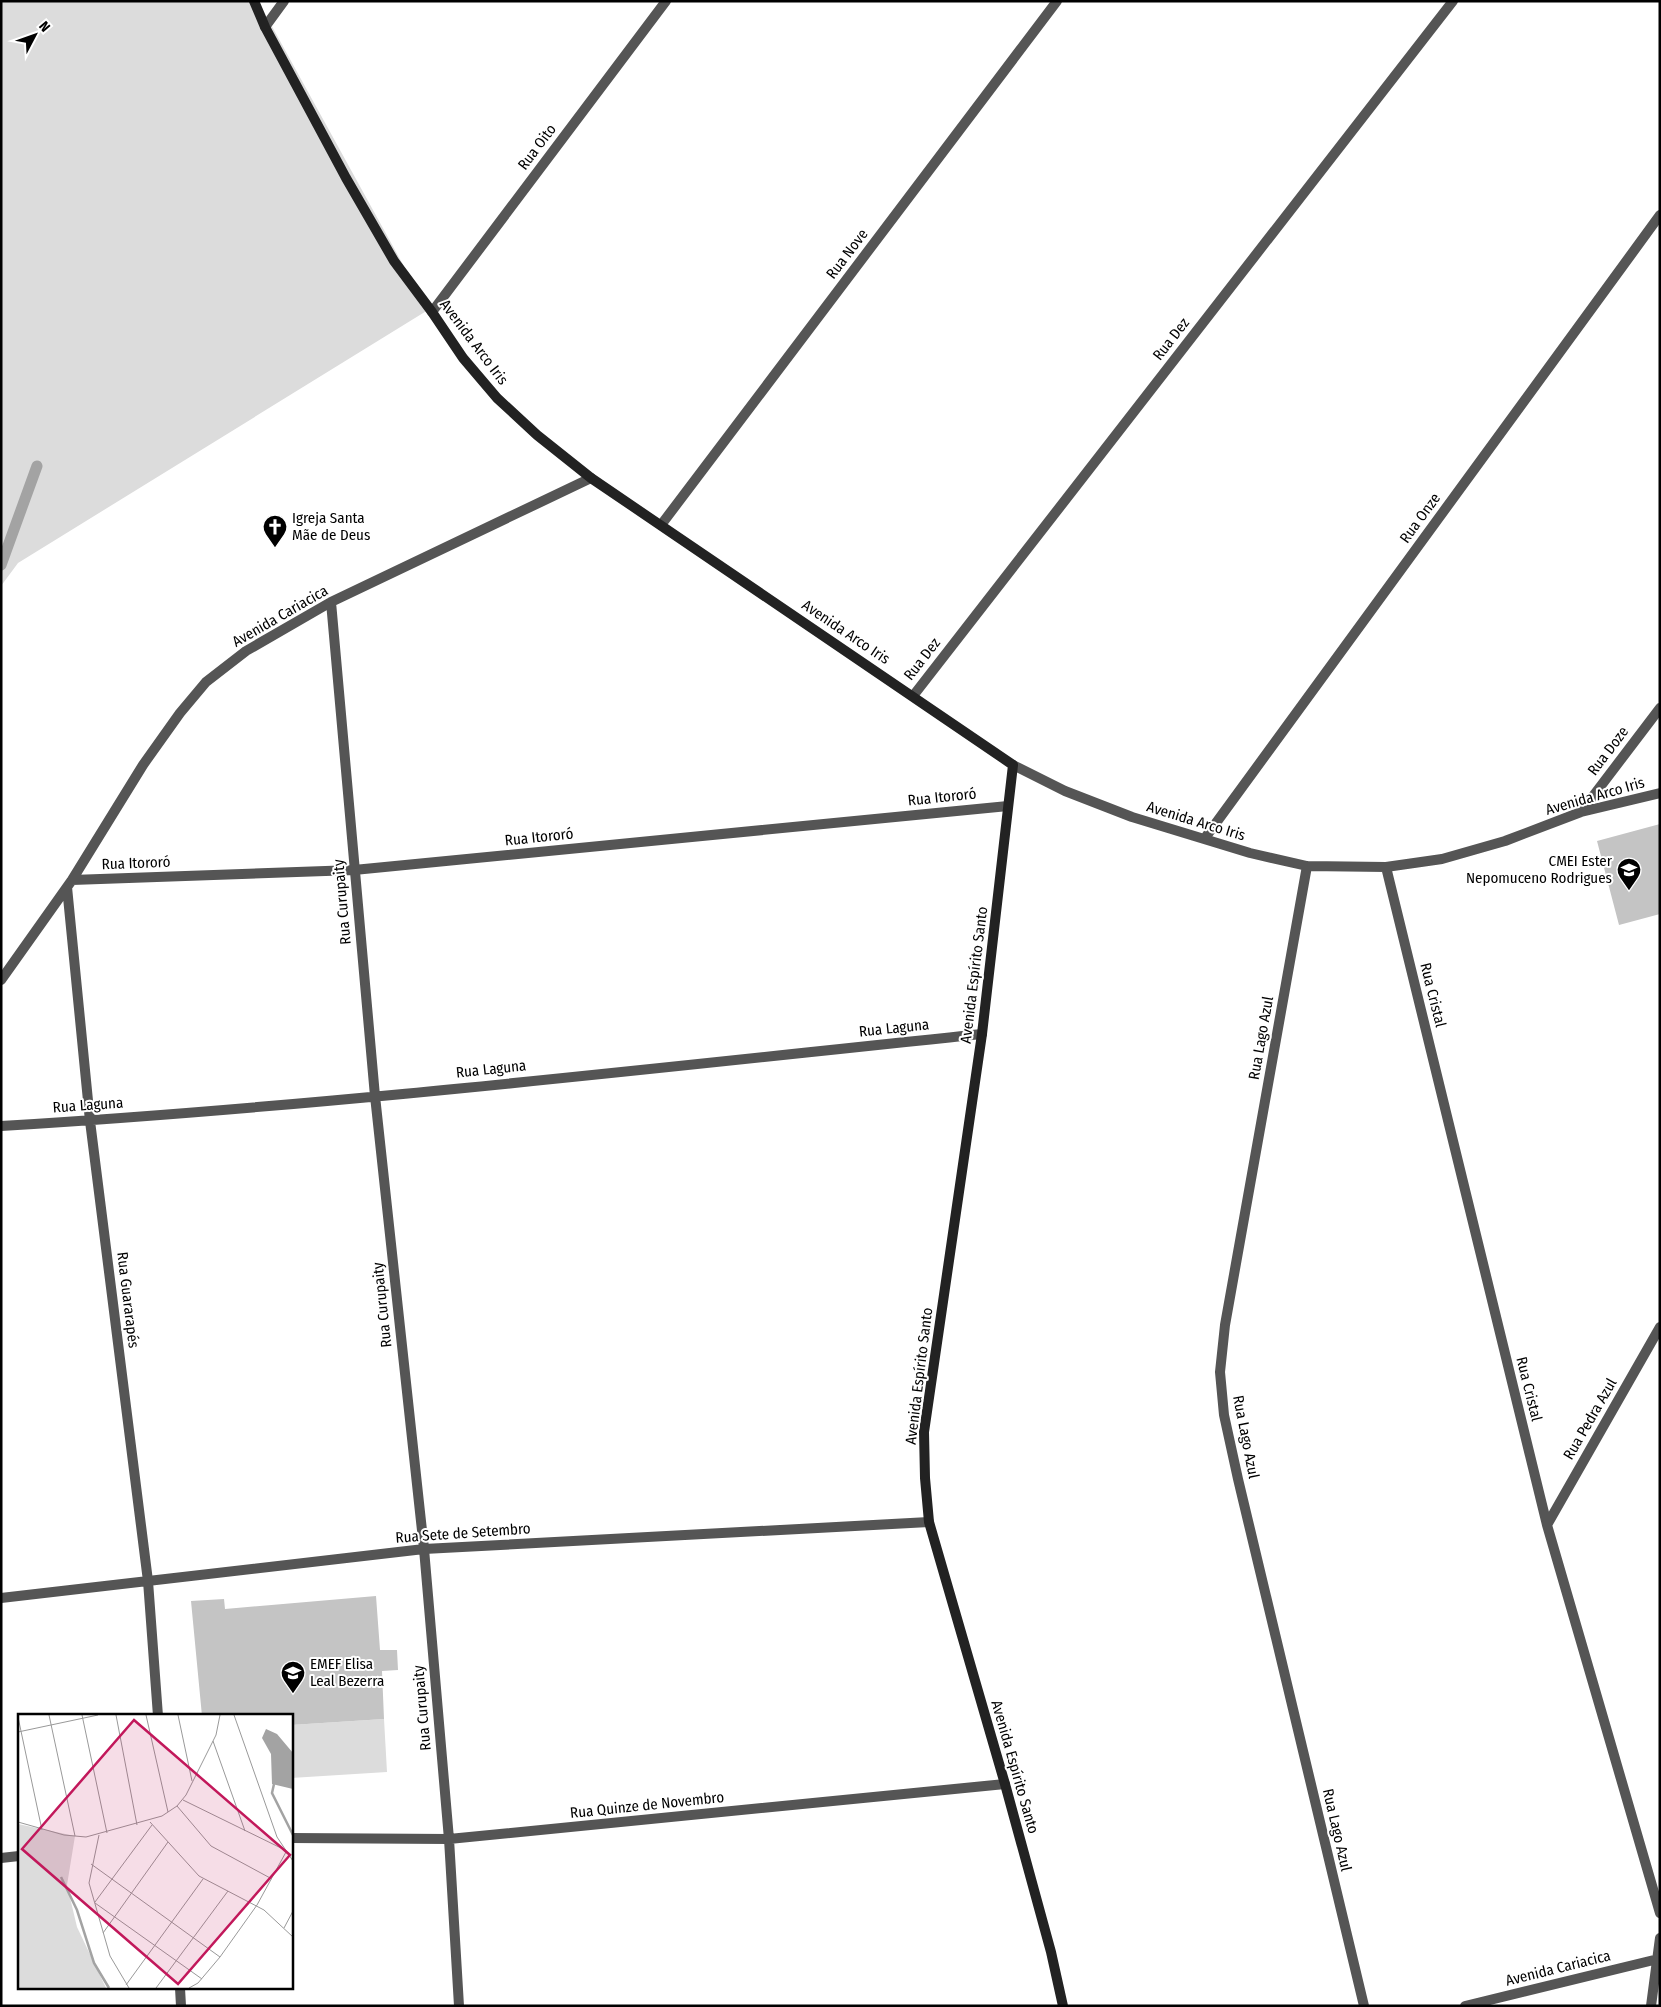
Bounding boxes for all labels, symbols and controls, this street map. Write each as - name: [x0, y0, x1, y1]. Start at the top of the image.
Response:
- north arrow: [10, 10, 60, 60]
- text: N: [35, 18, 54, 36]
- street label: Rua Oito: [514, 120, 560, 173]
- street label: Rua Nove: [822, 225, 872, 283]
- street label: Avenida Arco Iris: [436, 296, 512, 388]
- street label: Rua Dez: [1149, 314, 1193, 364]
- street label: Rua Onze: [1396, 489, 1444, 547]
- place label: Igreja Santa Mãe de Deus: [292, 509, 370, 544]
- church icon: Igreja Santa Mãe de Deus: [262, 514, 288, 548]
- street label: Avenida Cariacica: [229, 581, 331, 651]
- street label: Avenida Arco Iris: [799, 596, 893, 668]
- street label: Rua Dez: [900, 634, 944, 684]
- street label: Rua Doze: [1584, 723, 1632, 779]
- street label: Avenida Arco Iris: [1543, 773, 1647, 819]
- street label: Rua Itororó: [907, 784, 977, 810]
- street label: Avenida Arco Iris: [1145, 797, 1247, 845]
- street label: Rua Itororó: [504, 824, 574, 850]
- place label: CMEI Ester Nepomuceno Rodrigues: [1466, 852, 1613, 887]
- street label: Rua Itororó: [101, 853, 171, 873]
- school or university icon: CMEI Ester Nepomuceno Rodrigues: [1616, 857, 1642, 891]
- street label: Rua Curupaity: [329, 858, 355, 945]
- street label: Avenida Espírito Santo: [957, 905, 991, 1045]
- street label: Rua Cristal: [1416, 961, 1450, 1029]
- street label: Rua Lago Azul: [1245, 995, 1277, 1081]
- street label: Rua Laguna: [858, 1015, 930, 1041]
- street label: Rua Laguna: [455, 1056, 527, 1082]
- street label: Rua Laguna: [52, 1094, 124, 1116]
- street label: Rua Guararapés: [113, 1251, 143, 1349]
- street label: Rua Curupaity: [369, 1261, 395, 1349]
- street label: Avenida Espírito Santo: [902, 1306, 936, 1446]
- street label: Rua Cristal: [1512, 1355, 1546, 1423]
- street label: Rua Pedra Azul: [1559, 1375, 1621, 1463]
- street label: Rua Lago Azul: [1229, 1394, 1263, 1480]
- street label: Rua Sete de Setembro: [395, 1519, 531, 1547]
- place label: EMEF Elisa Leal Bezerra: [310, 1655, 384, 1690]
- school or university icon: EMEF Elisa Leal Bezerra: [280, 1660, 306, 1694]
- street label: Rua Curupaity: [409, 1664, 435, 1751]
- street label: Avenida Espírito Santo: [987, 1698, 1043, 1836]
- inset map: [18, 1714, 292, 1990]
- street label: Rua Lago Azul: [1319, 1787, 1355, 1873]
- street label: Rua Quinze de Novembro: [569, 1788, 725, 1822]
- street label: Avenida Cariacica: [1504, 1946, 1612, 1990]

